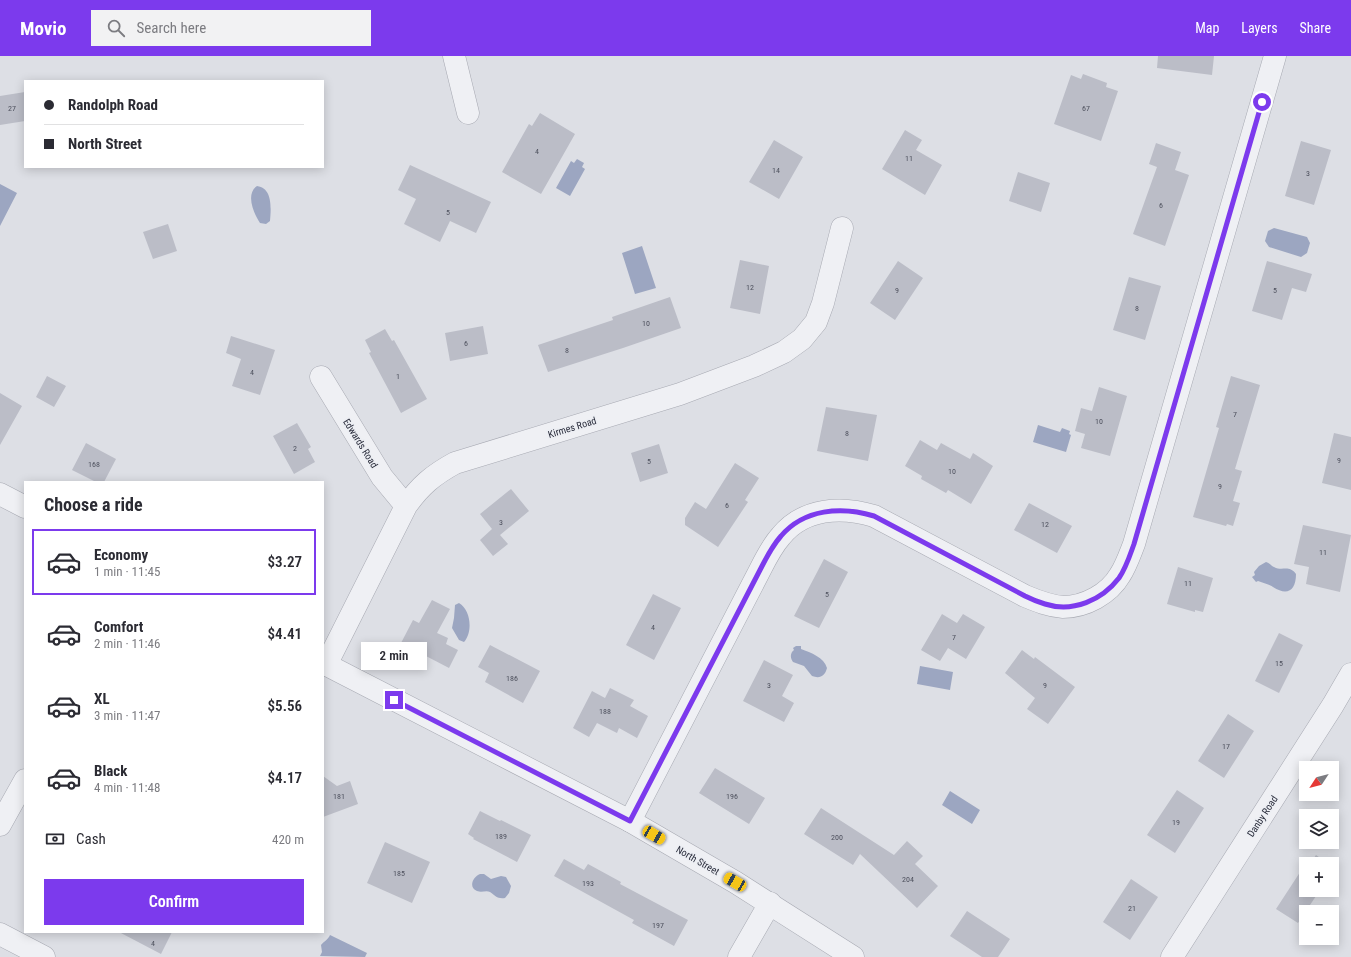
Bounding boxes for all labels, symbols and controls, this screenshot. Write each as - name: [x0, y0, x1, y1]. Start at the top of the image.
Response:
- search box: [91, 10, 371, 46]
- text: Movio: [20, 17, 67, 40]
- icon: search: [105, 17, 127, 39]
- text: Search here: [137, 19, 206, 37]
- text: Map: [1195, 20, 1219, 36]
- text: Layers: [1241, 20, 1278, 36]
- text: Share: [1300, 20, 1331, 36]
- route start: [1253, 93, 1271, 111]
- text: Randolph Road: [68, 96, 158, 114]
- house number: 27: [8, 104, 16, 113]
- house number: 67: [1082, 104, 1090, 113]
- text: North Street: [68, 135, 142, 153]
- house number: 4: [535, 147, 539, 156]
- house number: 11: [905, 154, 913, 163]
- house number: 14: [772, 166, 780, 175]
- house number: 3: [1306, 169, 1310, 178]
- house number: 6: [1159, 201, 1163, 210]
- house number: 5: [446, 208, 450, 217]
- house number: 12: [746, 283, 754, 292]
- house number: 9: [895, 286, 899, 295]
- house number: 5: [1273, 286, 1277, 295]
- house number: 8: [1135, 304, 1139, 313]
- house number: 10: [642, 319, 650, 328]
- house number: 6: [464, 339, 468, 348]
- house number: 8: [565, 346, 569, 355]
- house number: 4: [250, 368, 254, 377]
- house number: 1: [396, 372, 400, 381]
- house number: 7: [1233, 410, 1237, 419]
- street label: Kirmes Road: [547, 415, 598, 440]
- street label: Edwards Road: [341, 417, 380, 470]
- house number: 10: [1095, 417, 1103, 426]
- house number: 8: [845, 429, 849, 438]
- house number: 2: [293, 444, 297, 453]
- house number: 9: [1337, 456, 1341, 465]
- house number: 5: [647, 457, 651, 466]
- house number: 168: [88, 460, 100, 469]
- house number: 10: [948, 467, 956, 476]
- house number: 9: [1218, 482, 1222, 491]
- text: Choose a ride: [44, 494, 143, 515]
- house number: 6: [725, 501, 729, 510]
- house number: 3: [499, 518, 503, 527]
- house number: 12: [1041, 520, 1049, 529]
- icon: car: [46, 544, 82, 580]
- text: Economy: [94, 546, 148, 564]
- house number: 11: [1319, 548, 1327, 557]
- text: $3.27: [268, 553, 302, 571]
- text: 1 min · 11:45: [94, 564, 160, 579]
- house number: 11: [1184, 579, 1192, 588]
- house number: 5: [825, 590, 829, 599]
- icon: car: [46, 616, 82, 652]
- text: Comfort: [94, 618, 143, 636]
- house number: 4: [651, 623, 655, 632]
- text: $4.41: [268, 625, 302, 643]
- house number: 7: [952, 633, 956, 642]
- text: 2 min · 11:46: [94, 636, 160, 651]
- callout: 2 min: [361, 642, 427, 670]
- text: 2 min: [380, 648, 408, 663]
- house number: 15: [1275, 659, 1283, 668]
- house number: 186: [506, 674, 518, 683]
- house number: 3: [767, 681, 771, 690]
- house number: 9: [1043, 681, 1047, 690]
- icon: car: [46, 688, 82, 724]
- text: XL: [94, 690, 110, 708]
- route end: [385, 691, 403, 709]
- text: $5.56: [268, 697, 302, 715]
- house number: 188: [599, 707, 611, 716]
- text: 3 min · 11:47: [94, 708, 160, 723]
- house number: 17: [1222, 742, 1230, 751]
- icon: car: [46, 760, 82, 796]
- north arrow: [1299, 761, 1339, 801]
- map controls: [1299, 761, 1339, 945]
- text: Black: [94, 762, 127, 780]
- text: $4.17: [268, 769, 302, 787]
- text: 4 min · 11:48: [94, 780, 160, 795]
- house number: 181: [333, 792, 345, 801]
- house number: 196: [726, 792, 738, 801]
- street label: Danby Road: [1245, 794, 1280, 839]
- button: layers: [1299, 809, 1339, 849]
- house number: 19: [1172, 818, 1180, 827]
- car: [641, 824, 667, 846]
- icon: cash: [44, 828, 66, 850]
- text: Cash: [76, 830, 106, 848]
- text: 420 m: [272, 832, 304, 847]
- house number: 189: [495, 832, 507, 841]
- house number: 200: [831, 833, 843, 842]
- street label: North Street: [674, 844, 721, 877]
- button: +: [1299, 857, 1339, 897]
- house number: 185: [393, 869, 405, 878]
- car: [722, 871, 748, 893]
- house number: 204: [902, 875, 914, 884]
- button: Confirm: [44, 879, 304, 925]
- house number: 193: [582, 879, 594, 888]
- house number: 21: [1128, 904, 1136, 913]
- button: −: [1299, 905, 1339, 945]
- house number: 197: [652, 921, 664, 930]
- house number: 4: [151, 939, 155, 948]

